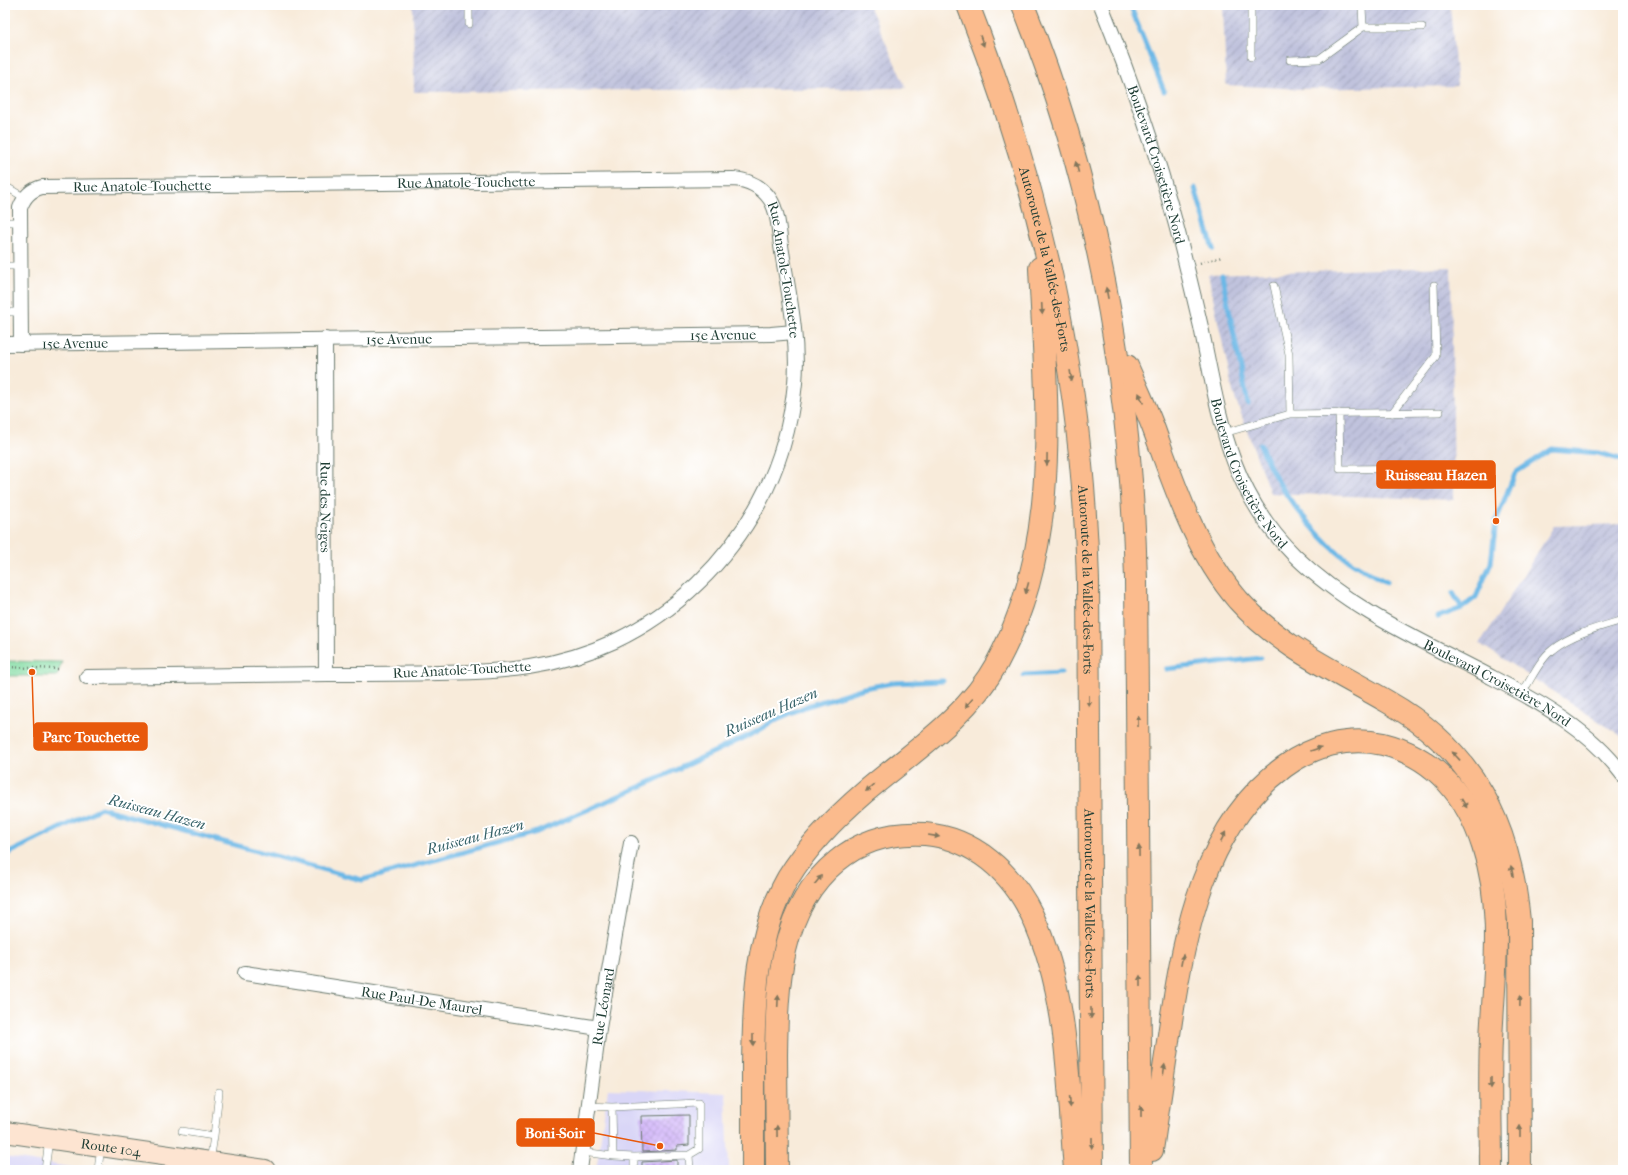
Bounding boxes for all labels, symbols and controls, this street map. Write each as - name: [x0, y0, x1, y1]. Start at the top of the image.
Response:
- one-way arrow: [979, 36, 985, 48]
- street label: Boulevard Croisetière Nord: [1124, 83, 1189, 246]
- one-way arrow: [1074, 160, 1080, 172]
- street label: Autoroute de la Vallée-des-Forts: [1015, 164, 1074, 353]
- street label: Rue Anatole-Touchette: [397, 173, 536, 191]
- street label: Rue Anatole-Touchette: [73, 177, 212, 195]
- street label: Rue Anatole-Touchette: [764, 199, 803, 339]
- one-way arrow: [1103, 287, 1109, 299]
- one-way arrow: [1038, 303, 1045, 315]
- street label: 15e Avenue: [690, 326, 756, 344]
- street label: 15e Avenue: [366, 330, 432, 348]
- street label: 15e Avenue: [42, 334, 108, 352]
- one-way arrow: [1068, 370, 1074, 382]
- one-way arrow: [1138, 393, 1144, 404]
- street label: Boulevard Croisetière Nord: [1207, 396, 1292, 552]
- one-way arrow: [1044, 454, 1050, 467]
- street label: Rue des Neiges: [317, 461, 334, 553]
- callout: Ruisseau Hazen: [1377, 461, 1495, 488]
- text: Ruisseau Hazen: [1385, 466, 1487, 484]
- street label: Autoroute de la Vallée-des-Forts: [1074, 483, 1097, 674]
- one-way arrow: [1024, 583, 1030, 595]
- street label: Boulevard Croisetière Nord: [1421, 635, 1575, 730]
- street label: Rue Anatole-Touchette: [392, 658, 532, 682]
- water label: Ruisseau Hazen: [721, 683, 820, 741]
- one-way arrow: [1086, 695, 1092, 708]
- one-way arrow: [964, 698, 973, 709]
- one-way arrow: [1135, 714, 1141, 727]
- callout: Parc Touchette: [34, 723, 147, 750]
- text: Parc Touchette: [42, 728, 140, 746]
- one-way arrow: [1310, 746, 1322, 752]
- one-way arrow: [1451, 751, 1460, 761]
- one-way arrow: [865, 783, 876, 792]
- water label: Ruisseau Hazen: [105, 790, 208, 834]
- one-way arrow: [1460, 798, 1468, 808]
- street label: Autoroute de la Vallée-des-Forts: [1081, 808, 1099, 998]
- water label: Ruisseau Hazen: [423, 815, 526, 859]
- one-way arrow: [1220, 831, 1227, 843]
- one-way arrow: [928, 833, 940, 839]
- one-way arrow: [1136, 844, 1142, 857]
- one-way arrow: [1509, 865, 1515, 878]
- one-way arrow: [814, 874, 822, 885]
- one-way arrow: [1179, 954, 1185, 966]
- street label: Rue Léonard: [588, 966, 618, 1046]
- one-way arrow: [1137, 974, 1143, 987]
- street label: Rue Paul-De Maurel: [360, 983, 484, 1018]
- one-way arrow: [1517, 994, 1523, 1007]
- one-way arrow: [774, 995, 781, 1007]
- one-way arrow: [1088, 1007, 1094, 1020]
- one-way arrow: [750, 1034, 756, 1047]
- one-way arrow: [1161, 1064, 1167, 1076]
- one-way arrow: [1488, 1077, 1494, 1090]
- one-way arrow: [1066, 1096, 1073, 1108]
- one-way arrow: [1138, 1104, 1144, 1117]
- callout: Boni-Soir: [517, 1119, 594, 1146]
- text: Boni-Soir: [525, 1124, 586, 1142]
- one-way arrow: [774, 1124, 780, 1137]
- one-way arrow: [1517, 1124, 1523, 1137]
- street label: Route 104: [80, 1135, 143, 1160]
- one-way arrow: [1089, 1137, 1095, 1150]

